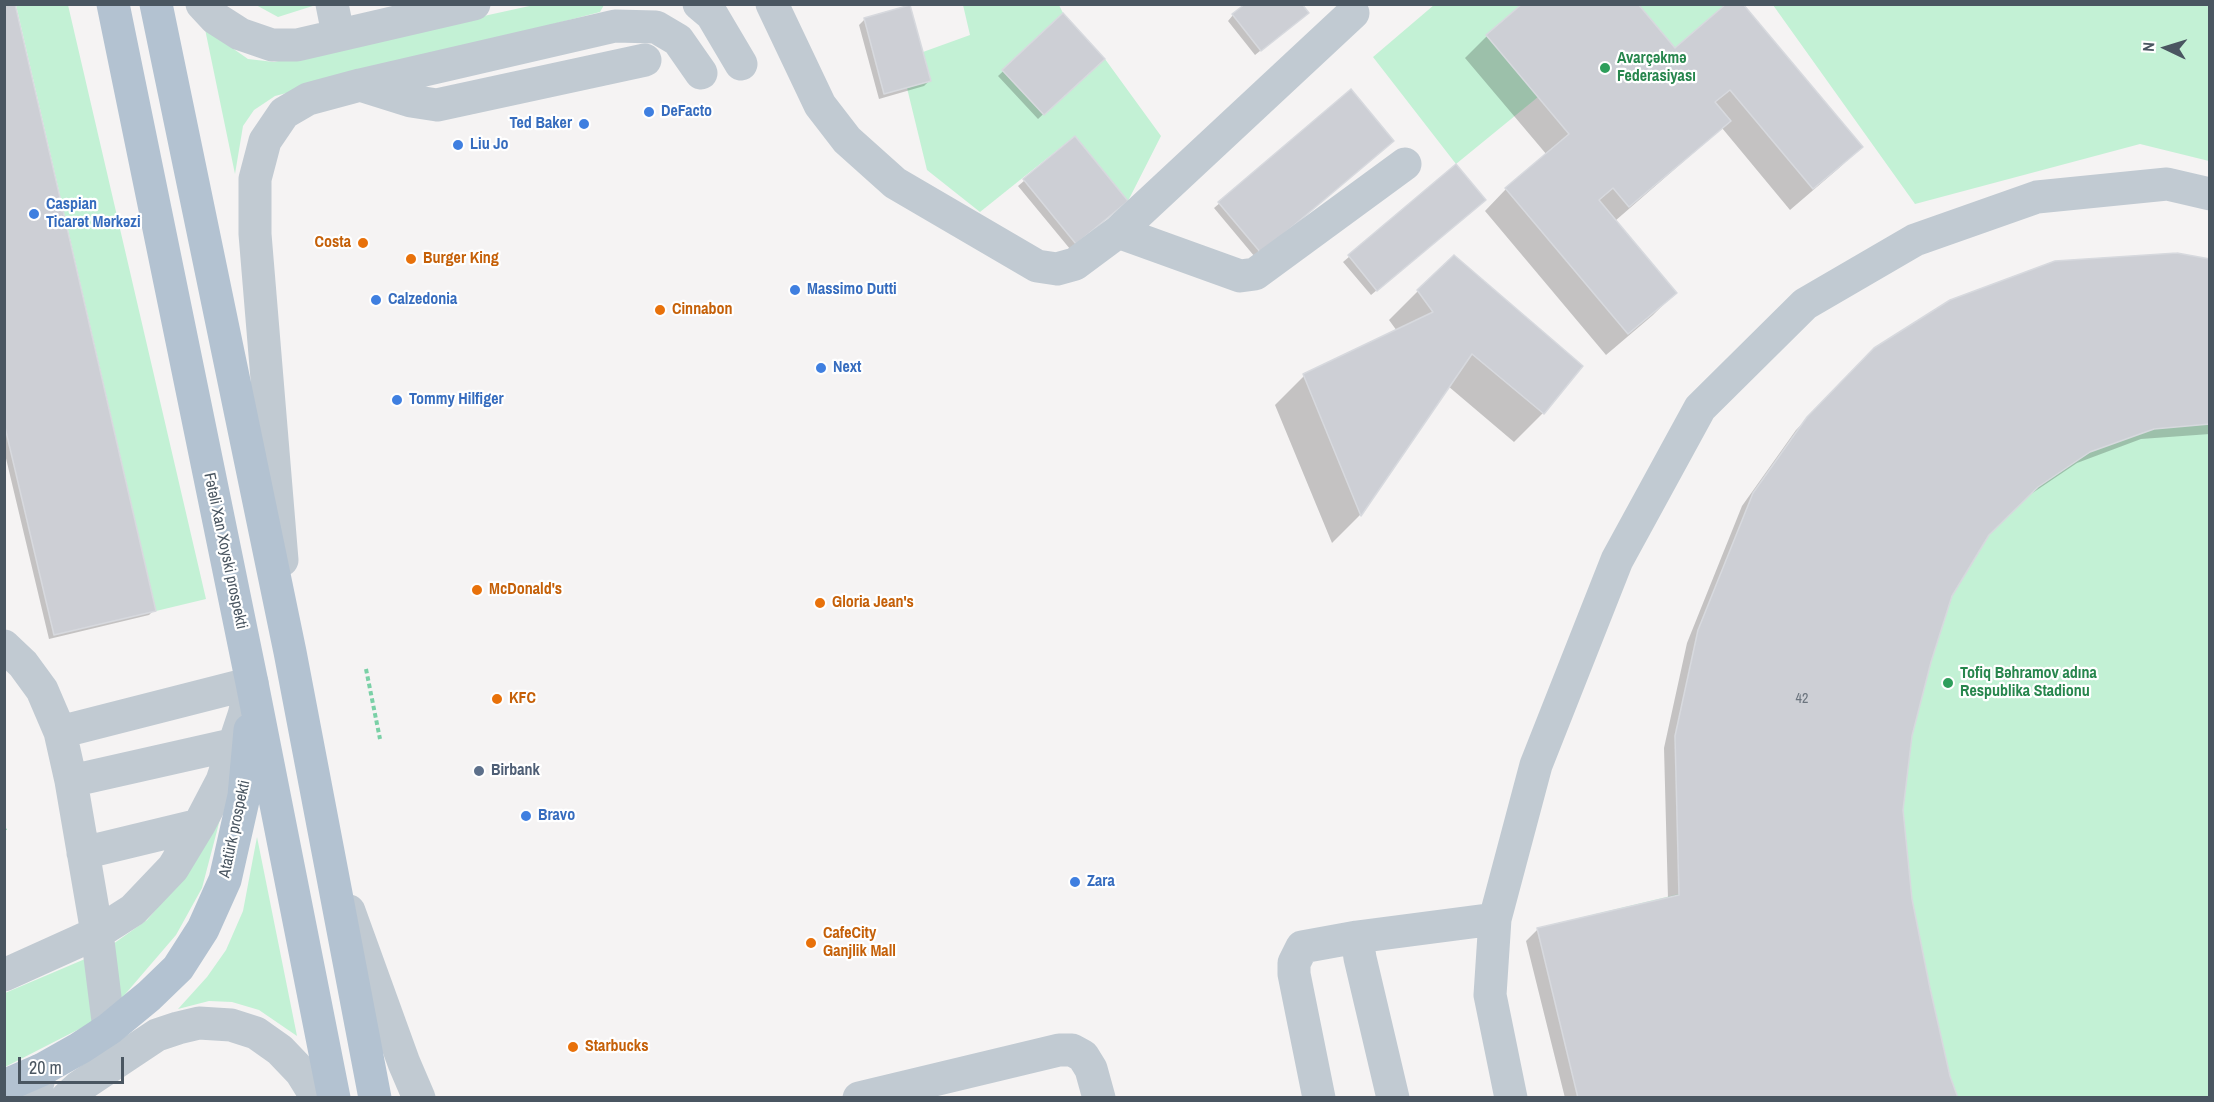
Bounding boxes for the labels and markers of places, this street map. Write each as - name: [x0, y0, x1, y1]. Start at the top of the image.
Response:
- place label: Avarçəkmə Federasiyası: [1617, 49, 1696, 87]
- marker: Avarçəkmə Federasiyası: [1598, 61, 1612, 75]
- place label: DeFacto: [661, 102, 712, 122]
- marker: DeFacto: [642, 105, 656, 119]
- place label: Ted Baker: [510, 114, 572, 134]
- marker: Ted Baker: [577, 117, 591, 131]
- place label: Liu Jo: [470, 135, 509, 155]
- marker: Liu Jo: [451, 138, 465, 152]
- place label: Caspian Ticarət Mərkəzi: [46, 195, 141, 233]
- marker: Caspian Ticarət Mərkəzi: [27, 207, 41, 221]
- place label: Costa: [315, 233, 351, 253]
- marker: Costa: [356, 236, 370, 250]
- place label: Burger King: [423, 249, 499, 269]
- marker: Burger King: [404, 252, 418, 266]
- place label: Massimo Dutti: [807, 280, 897, 300]
- marker: Massimo Dutti: [788, 283, 802, 297]
- place label: Calzedonia: [388, 290, 457, 310]
- marker: Calzedonia: [369, 293, 383, 307]
- place label: Cinnabon: [672, 300, 732, 320]
- marker: Cinnabon: [653, 303, 667, 317]
- place label: Next: [833, 358, 861, 378]
- marker: Next: [814, 361, 828, 375]
- place label: Tommy Hilfiger: [409, 390, 504, 410]
- marker: Tommy Hilfiger: [390, 393, 404, 407]
- place label: McDonald's: [489, 580, 562, 600]
- marker: McDonald's: [470, 583, 484, 597]
- place label: Gloria Jean's: [832, 593, 914, 613]
- marker: Gloria Jean's: [813, 596, 827, 610]
- place label: Tofiq Bəhramov adına Respublika Stadionu: [1960, 664, 2097, 702]
- marker: Tofiq Bəhramov adına Respublika Stadionu: [1941, 676, 1955, 690]
- place label: KFC: [509, 689, 536, 709]
- marker: KFC: [490, 692, 504, 706]
- place label: Birbank: [491, 761, 540, 781]
- marker: Birbank: [472, 764, 486, 778]
- place label: Bravo: [538, 806, 575, 826]
- marker: Bravo: [519, 809, 533, 823]
- place label: Zara: [1087, 872, 1115, 892]
- marker: Zara: [1068, 875, 1082, 889]
- place label: CafeCity Ganjlik Mall: [823, 924, 896, 962]
- marker: CafeCity Ganjlik Mall: [804, 936, 818, 950]
- place label: Starbucks: [585, 1037, 648, 1057]
- marker: Starbucks: [566, 1040, 580, 1054]

